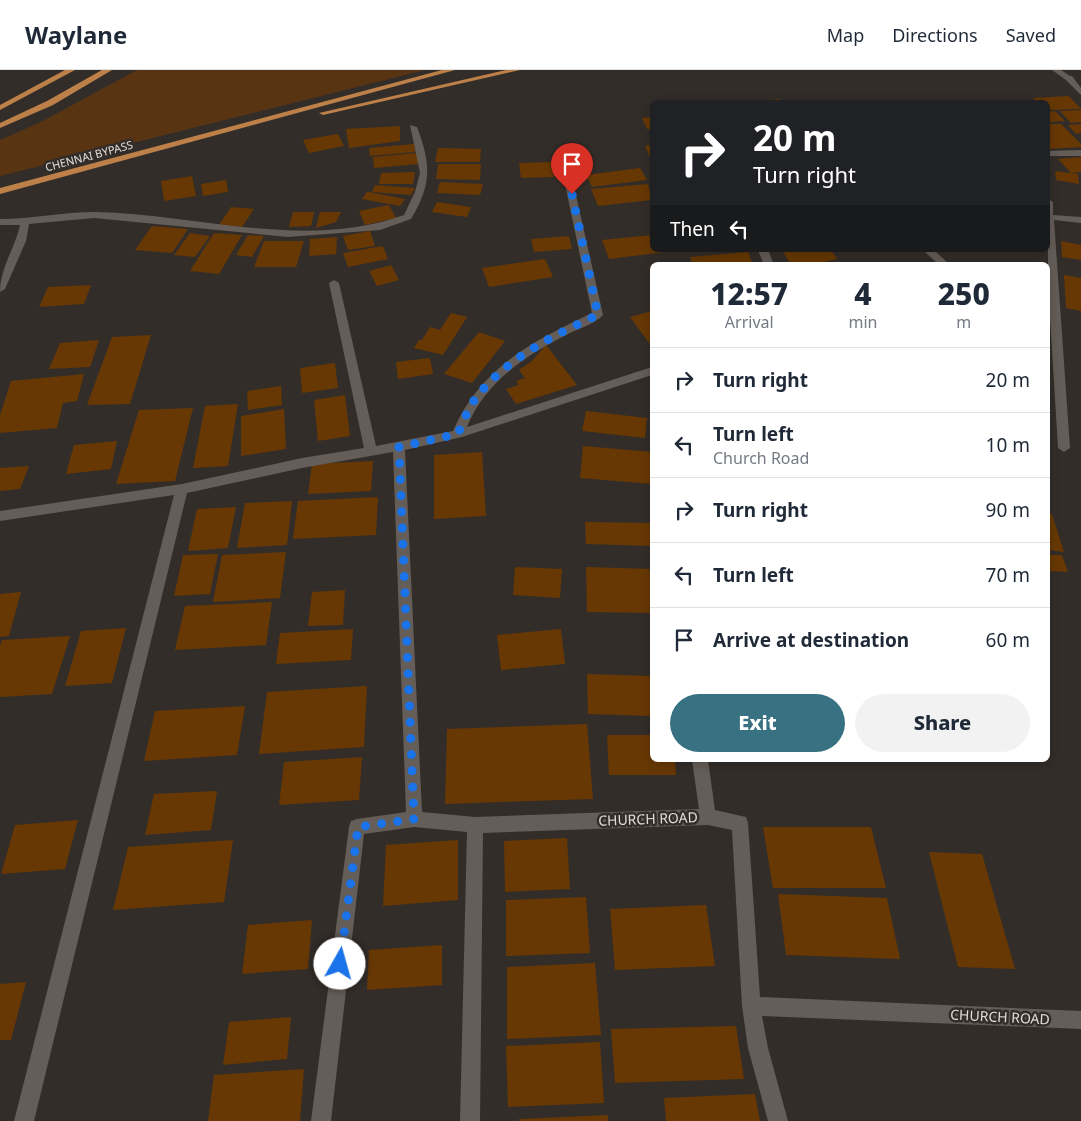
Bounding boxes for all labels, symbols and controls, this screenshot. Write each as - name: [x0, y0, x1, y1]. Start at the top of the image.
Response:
- text: Waylane: [25, 18, 127, 51]
- text: Map: [827, 23, 864, 47]
- text: Directions: [892, 23, 978, 47]
- text: Saved: [1006, 23, 1056, 47]
- text: 20 m: [753, 114, 836, 161]
- icon: right: [670, 120, 735, 185]
- street label: CHENNAI BYPASS: [43, 137, 134, 174]
- pin: [551, 143, 593, 194]
- icon: arrive: [558, 150, 586, 178]
- text: Turn right: [753, 159, 856, 189]
- icon: left: [725, 215, 753, 243]
- text: Then: [670, 216, 715, 242]
- text: 12:57: [710, 273, 788, 314]
- text: 4: [854, 273, 872, 314]
- text: 250: [938, 273, 990, 314]
- text: Arrival: [725, 311, 774, 333]
- text: min: [848, 311, 877, 333]
- text: m: [956, 311, 971, 333]
- icon: right: [670, 366, 698, 394]
- text: Turn right: [713, 367, 808, 393]
- text: 20 m: [986, 367, 1030, 393]
- text: Turn left: [713, 421, 794, 447]
- icon: left: [670, 431, 698, 459]
- text: 10 m: [986, 432, 1030, 458]
- text: Church Road: [713, 447, 809, 469]
- icon: right: [670, 496, 698, 524]
- text: Turn right: [713, 497, 808, 523]
- text: 90 m: [986, 497, 1030, 523]
- icon: left: [670, 561, 698, 589]
- text: Turn left: [713, 562, 794, 588]
- text: 70 m: [986, 562, 1030, 588]
- icon: arrive: [670, 626, 698, 654]
- text: Arrive at destination: [713, 627, 909, 653]
- text: 60 m: [986, 627, 1030, 653]
- button: Exit: [670, 694, 845, 752]
- button: Share: [855, 694, 1030, 752]
- street label: CHURCH ROAD: [598, 807, 698, 830]
- position arrow: [313, 937, 365, 989]
- street label: CHURCH ROAD: [950, 1004, 1050, 1029]

